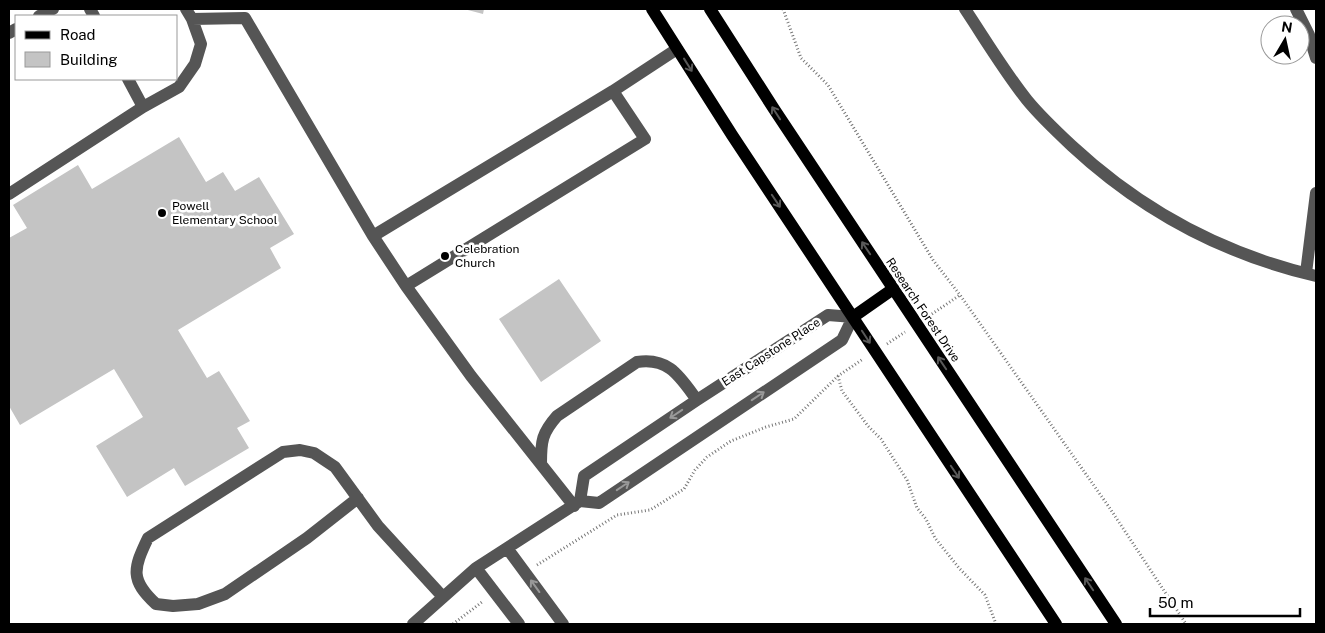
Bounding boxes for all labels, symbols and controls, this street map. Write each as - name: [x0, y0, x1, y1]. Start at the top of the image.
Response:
- legend: [15, 15, 178, 80]
- north arrow: [1260, 15, 1310, 65]
- text: N: [1280, 18, 1294, 36]
- text: Road: [60, 26, 96, 43]
- text: Building: [60, 51, 118, 68]
- one-way arrow: [683, 57, 693, 71]
- one-way arrow: [771, 106, 781, 120]
- one-way arrow: [771, 194, 781, 208]
- place label: Powell Elementary School: [172, 199, 278, 227]
- marker: Powell Elementary School: [156, 207, 168, 219]
- one-way arrow: [861, 241, 871, 255]
- place label: Celebration Church: [455, 242, 520, 270]
- marker: Celebration Church: [439, 250, 451, 262]
- street label: Research Forest Drive: [883, 255, 963, 365]
- street label: East Capstone Place: [719, 315, 823, 389]
- one-way arrow: [861, 329, 871, 343]
- one-way arrow: [937, 356, 947, 370]
- one-way arrow: [751, 391, 765, 401]
- one-way arrow: [669, 409, 683, 419]
- one-way arrow: [950, 465, 960, 479]
- one-way arrow: [616, 481, 630, 491]
- one-way arrow: [1084, 577, 1094, 591]
- one-way arrow: [530, 579, 540, 593]
- scale bar: [1150, 586, 1300, 618]
- text: 50 m: [1158, 594, 1193, 611]

